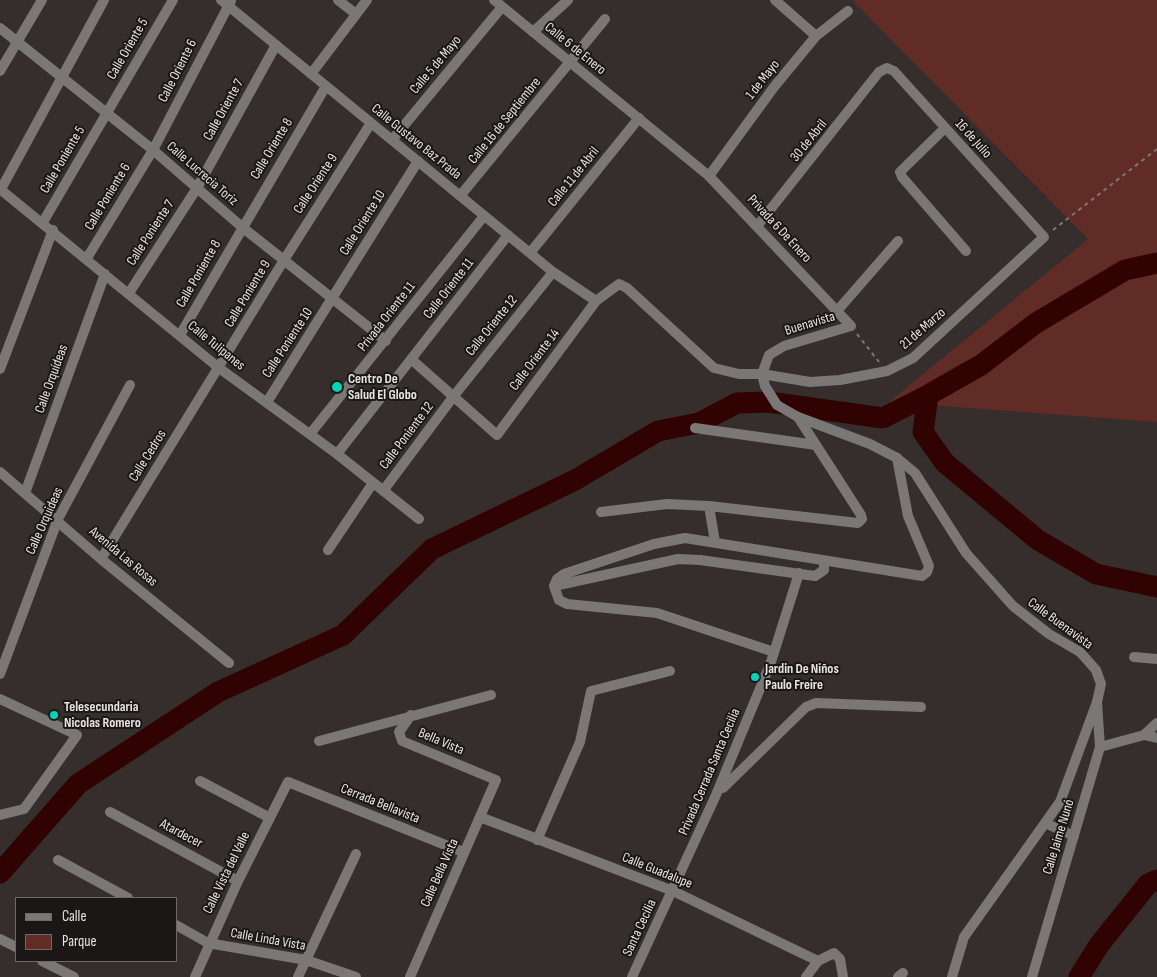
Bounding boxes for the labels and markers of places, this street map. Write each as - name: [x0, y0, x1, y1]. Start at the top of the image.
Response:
- place label: Centro De Salud El Globo: [348, 371, 417, 404]
- marker: Centro De Salud El Globo: [330, 380, 344, 394]
- place label: Jardin De Niños Paulo Freire: [765, 661, 839, 694]
- marker: Jardin De Niños Paulo Freire: [749, 671, 761, 683]
- place label: Telesecundaria Nicolas Romero: [64, 699, 141, 732]
- marker: Telesecundaria Nicolas Romero: [48, 709, 60, 721]

